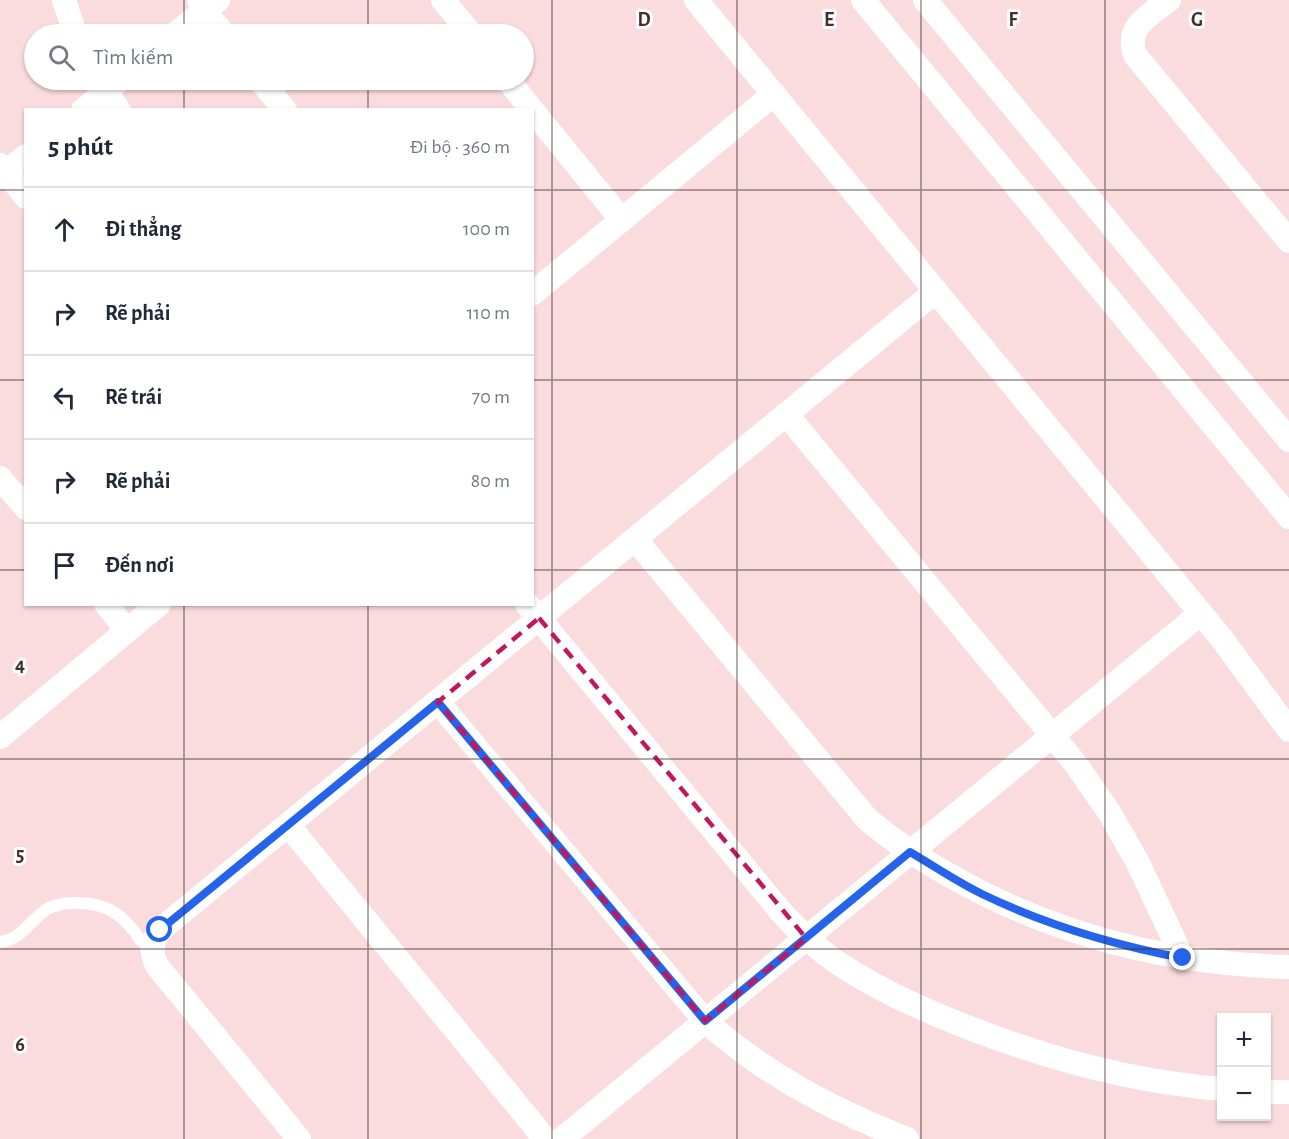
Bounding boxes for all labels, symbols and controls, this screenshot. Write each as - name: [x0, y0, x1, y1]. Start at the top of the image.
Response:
- text: D: [637, 10, 651, 30]
- text: E: [824, 10, 834, 30]
- text: F: [1008, 10, 1018, 30]
- text: G: [1191, 10, 1203, 30]
- search box: [24, 24, 534, 90]
- icon: search: [45, 41, 78, 74]
- text: Tìm kiếm: [93, 46, 173, 68]
- text: 5 phút: [48, 134, 113, 160]
- text: Đi bộ · 360 m: [410, 137, 510, 157]
- icon: ahead: [48, 213, 81, 246]
- text: Đi thẳng: [105, 218, 181, 240]
- text: 100 m: [463, 219, 510, 239]
- icon: right: [48, 297, 81, 330]
- text: Rẽ phải: [105, 302, 170, 324]
- text: 110 m: [466, 303, 510, 323]
- icon: left: [48, 381, 81, 414]
- text: Rẽ trái: [105, 386, 162, 408]
- text: 70 m: [472, 387, 510, 407]
- icon: right: [48, 465, 81, 498]
- text: Rẽ phải: [105, 470, 170, 492]
- text: 80 m: [471, 471, 510, 491]
- icon: arrive: [48, 549, 81, 582]
- text: Đến nơi: [105, 554, 174, 576]
- text: 4: [15, 655, 25, 675]
- text: 5: [16, 845, 24, 865]
- route start: [146, 916, 172, 942]
- route end: [1169, 944, 1195, 970]
- map controls: [1217, 1013, 1271, 1121]
- button: +: [1217, 1013, 1271, 1067]
- text: 6: [15, 1035, 25, 1055]
- button: −: [1217, 1067, 1271, 1121]

